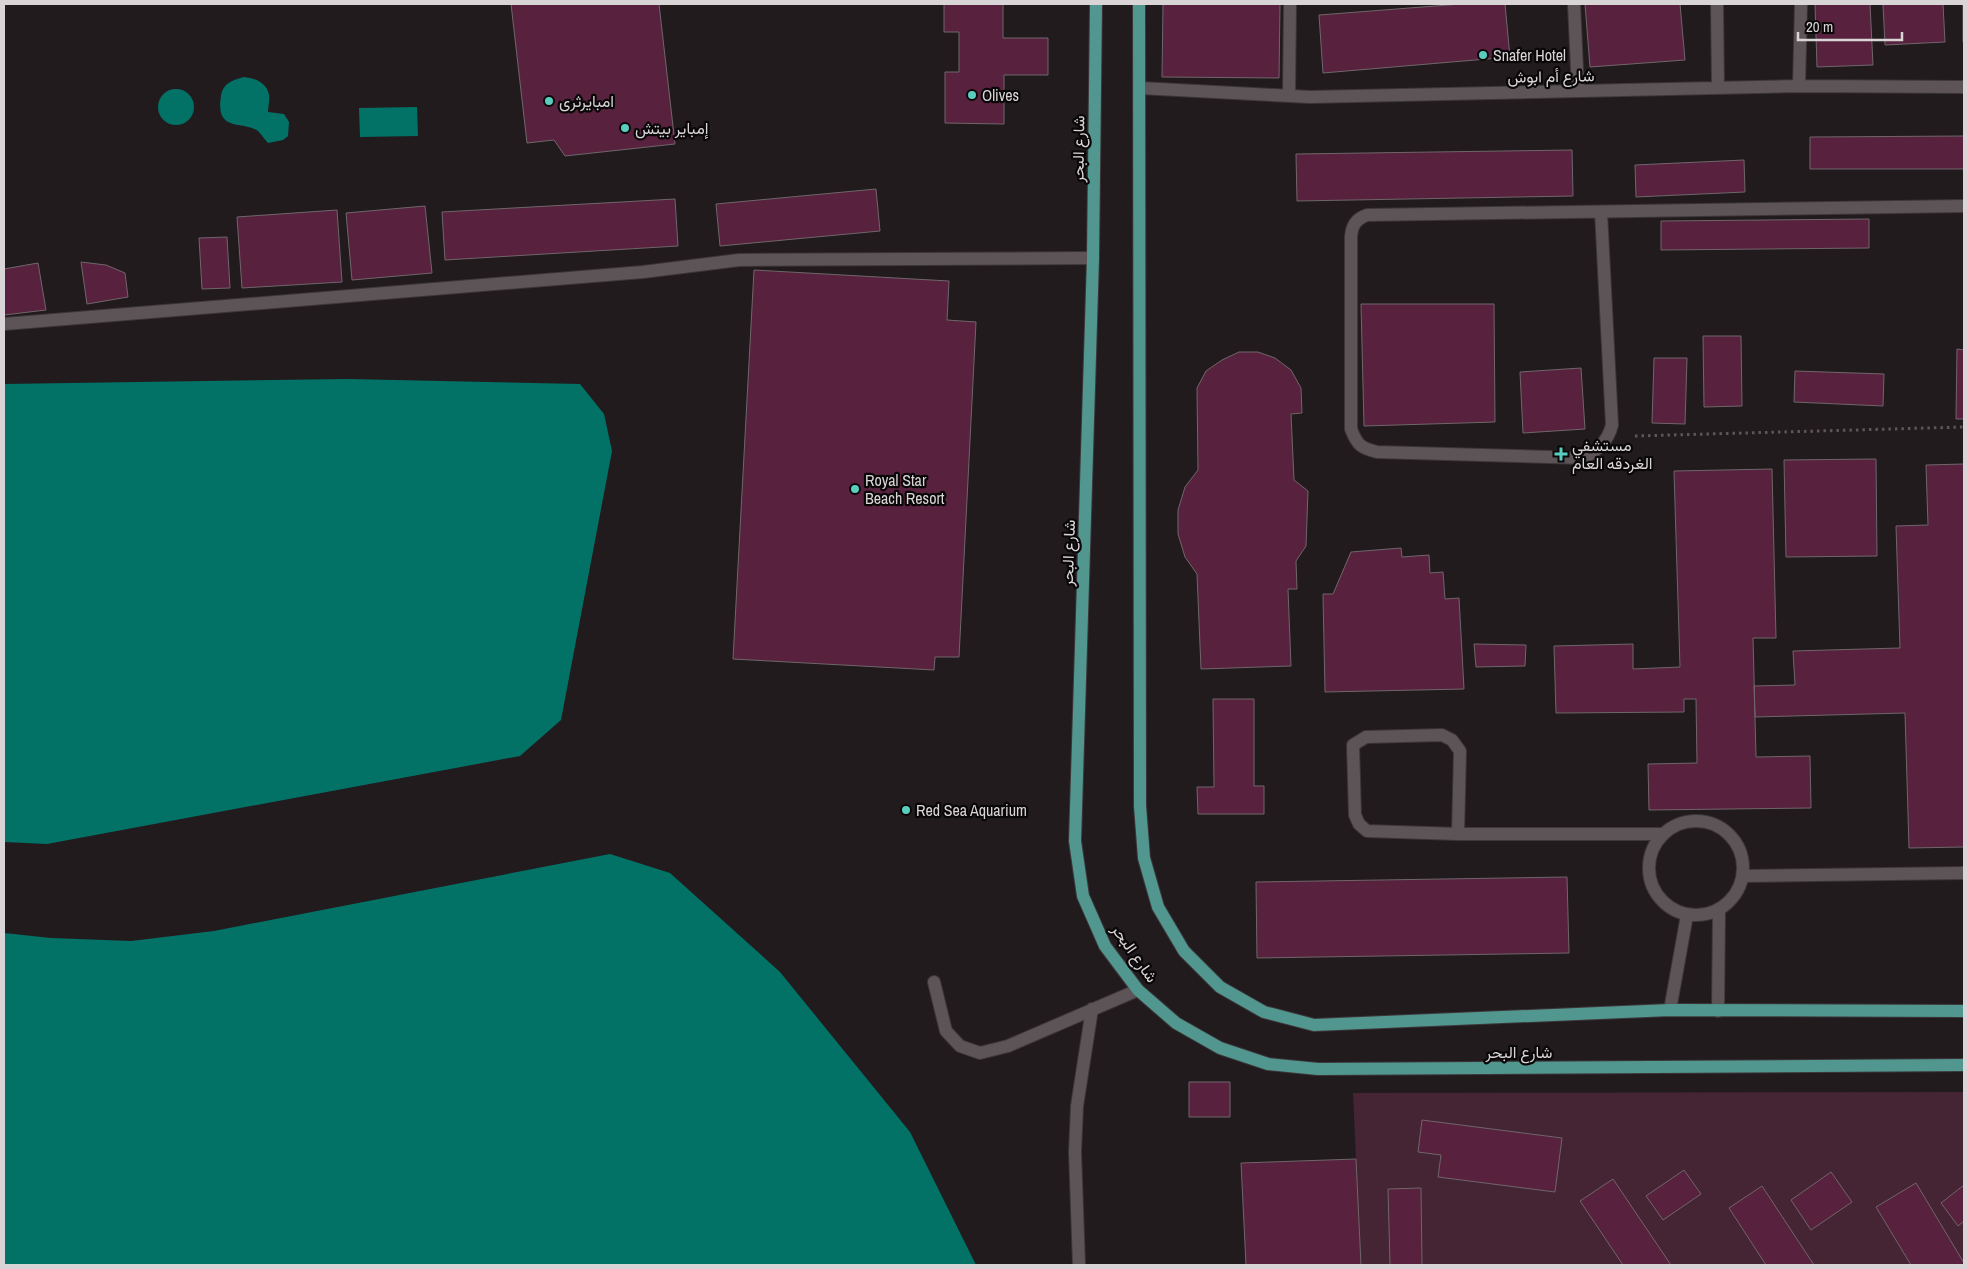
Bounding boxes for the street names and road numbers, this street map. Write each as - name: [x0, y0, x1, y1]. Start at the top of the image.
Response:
- street label: شارع أم ابوش: [1507, 64, 1595, 89]
- street label: شارع البحر: [1066, 115, 1091, 184]
- street label: شارع البحر: [1056, 519, 1081, 588]
- street label: شارع البحر: [1105, 919, 1163, 987]
- street label: شارع البحر: [1485, 1041, 1552, 1064]

